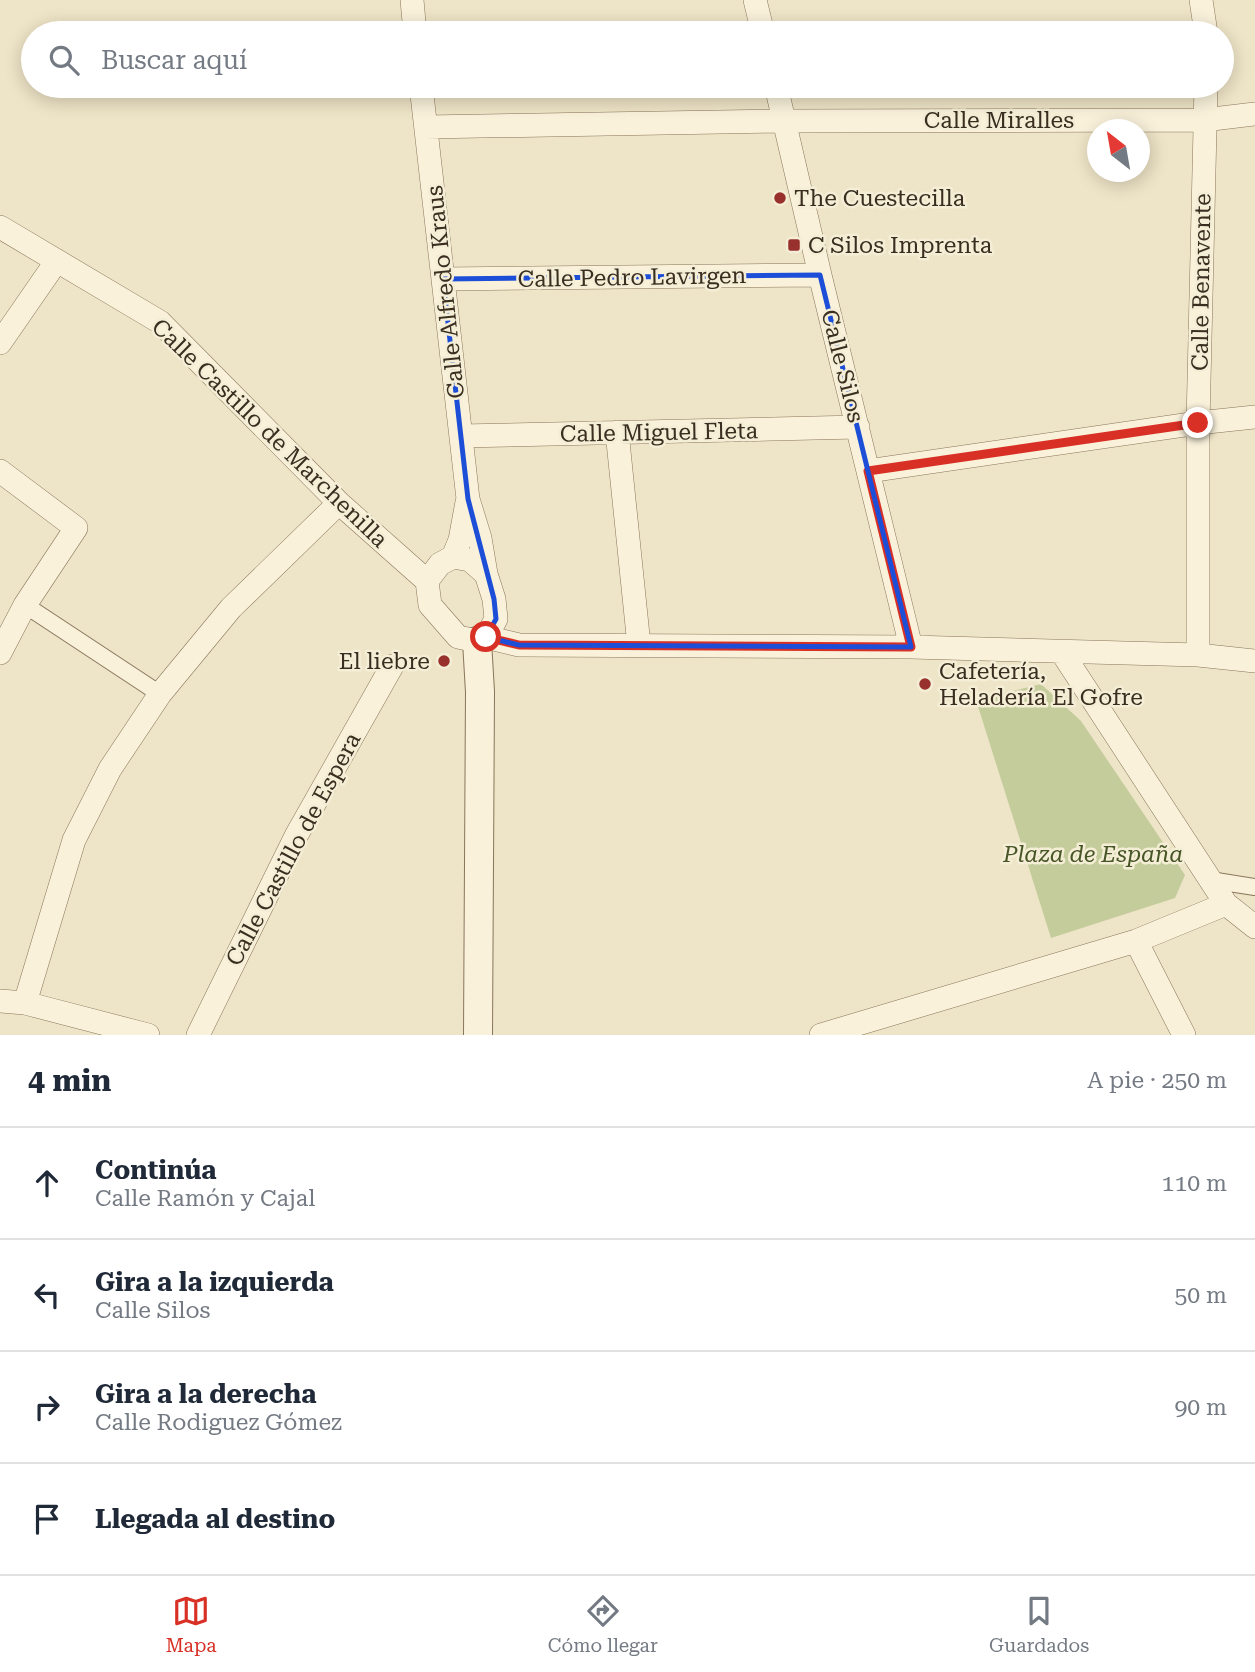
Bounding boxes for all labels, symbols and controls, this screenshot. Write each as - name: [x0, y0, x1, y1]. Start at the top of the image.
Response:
- search box: [21, 21, 1234, 98]
- icon: search: [45, 41, 83, 79]
- text: Buscar aquí: [101, 45, 247, 75]
- street label: Calle Miralles: [924, 107, 1074, 134]
- north arrow: [1087, 119, 1150, 182]
- street label: Calle Alfredo Kraus: [421, 184, 470, 400]
- place label: The Cuestecilla: [794, 185, 966, 212]
- marker: The Cuestecilla: [772, 190, 788, 206]
- street label: Calle Benavente: [1186, 193, 1217, 371]
- place label: C Silos Imprenta: [808, 232, 993, 259]
- marker: C Silos Imprenta: [786, 237, 802, 253]
- street label: Calle Pedro Lavirgen: [517, 262, 747, 293]
- street label: Calle Silos: [815, 307, 870, 425]
- street label: Calle Castillo de Marchenilla: [146, 313, 394, 554]
- route end: [1182, 407, 1213, 438]
- street label: Calle Miguel Fleta: [560, 417, 759, 448]
- route start: [470, 621, 501, 652]
- place label: El liebre: [339, 648, 430, 675]
- marker: El liebre: [436, 653, 452, 669]
- place label: Cafetería, Heladería El Gofre: [939, 658, 1143, 711]
- marker: Cafetería, Heladería El Gofre: [917, 676, 933, 692]
- street label: Calle Castillo de Espera: [221, 728, 367, 970]
- park label: Plaza de España: [1002, 841, 1183, 868]
- text: 4 min: [28, 1063, 111, 1098]
- text: A pie · 250 m: [1087, 1067, 1227, 1094]
- text: Continúa: [95, 1155, 217, 1185]
- icon: ahead: [28, 1164, 66, 1202]
- text: 110 m: [1162, 1170, 1227, 1197]
- text: Calle Ramón y Cajal: [95, 1185, 315, 1212]
- text: Gira a la izquierda: [95, 1267, 334, 1297]
- icon: left: [28, 1276, 66, 1314]
- text: 50 m: [1174, 1282, 1227, 1309]
- text: Calle Silos: [95, 1297, 210, 1324]
- text: Gira a la derecha: [95, 1379, 316, 1409]
- icon: right: [28, 1388, 66, 1426]
- text: 90 m: [1174, 1394, 1227, 1421]
- text: Calle Rodiguez Gómez: [95, 1409, 342, 1436]
- icon: arrive: [28, 1500, 66, 1538]
- text: Llegada al destino: [95, 1504, 335, 1534]
- tab: Mapa: [166, 1592, 216, 1657]
- tab: Cómo llegar: [548, 1592, 658, 1657]
- tab: Guardados: [989, 1592, 1089, 1657]

